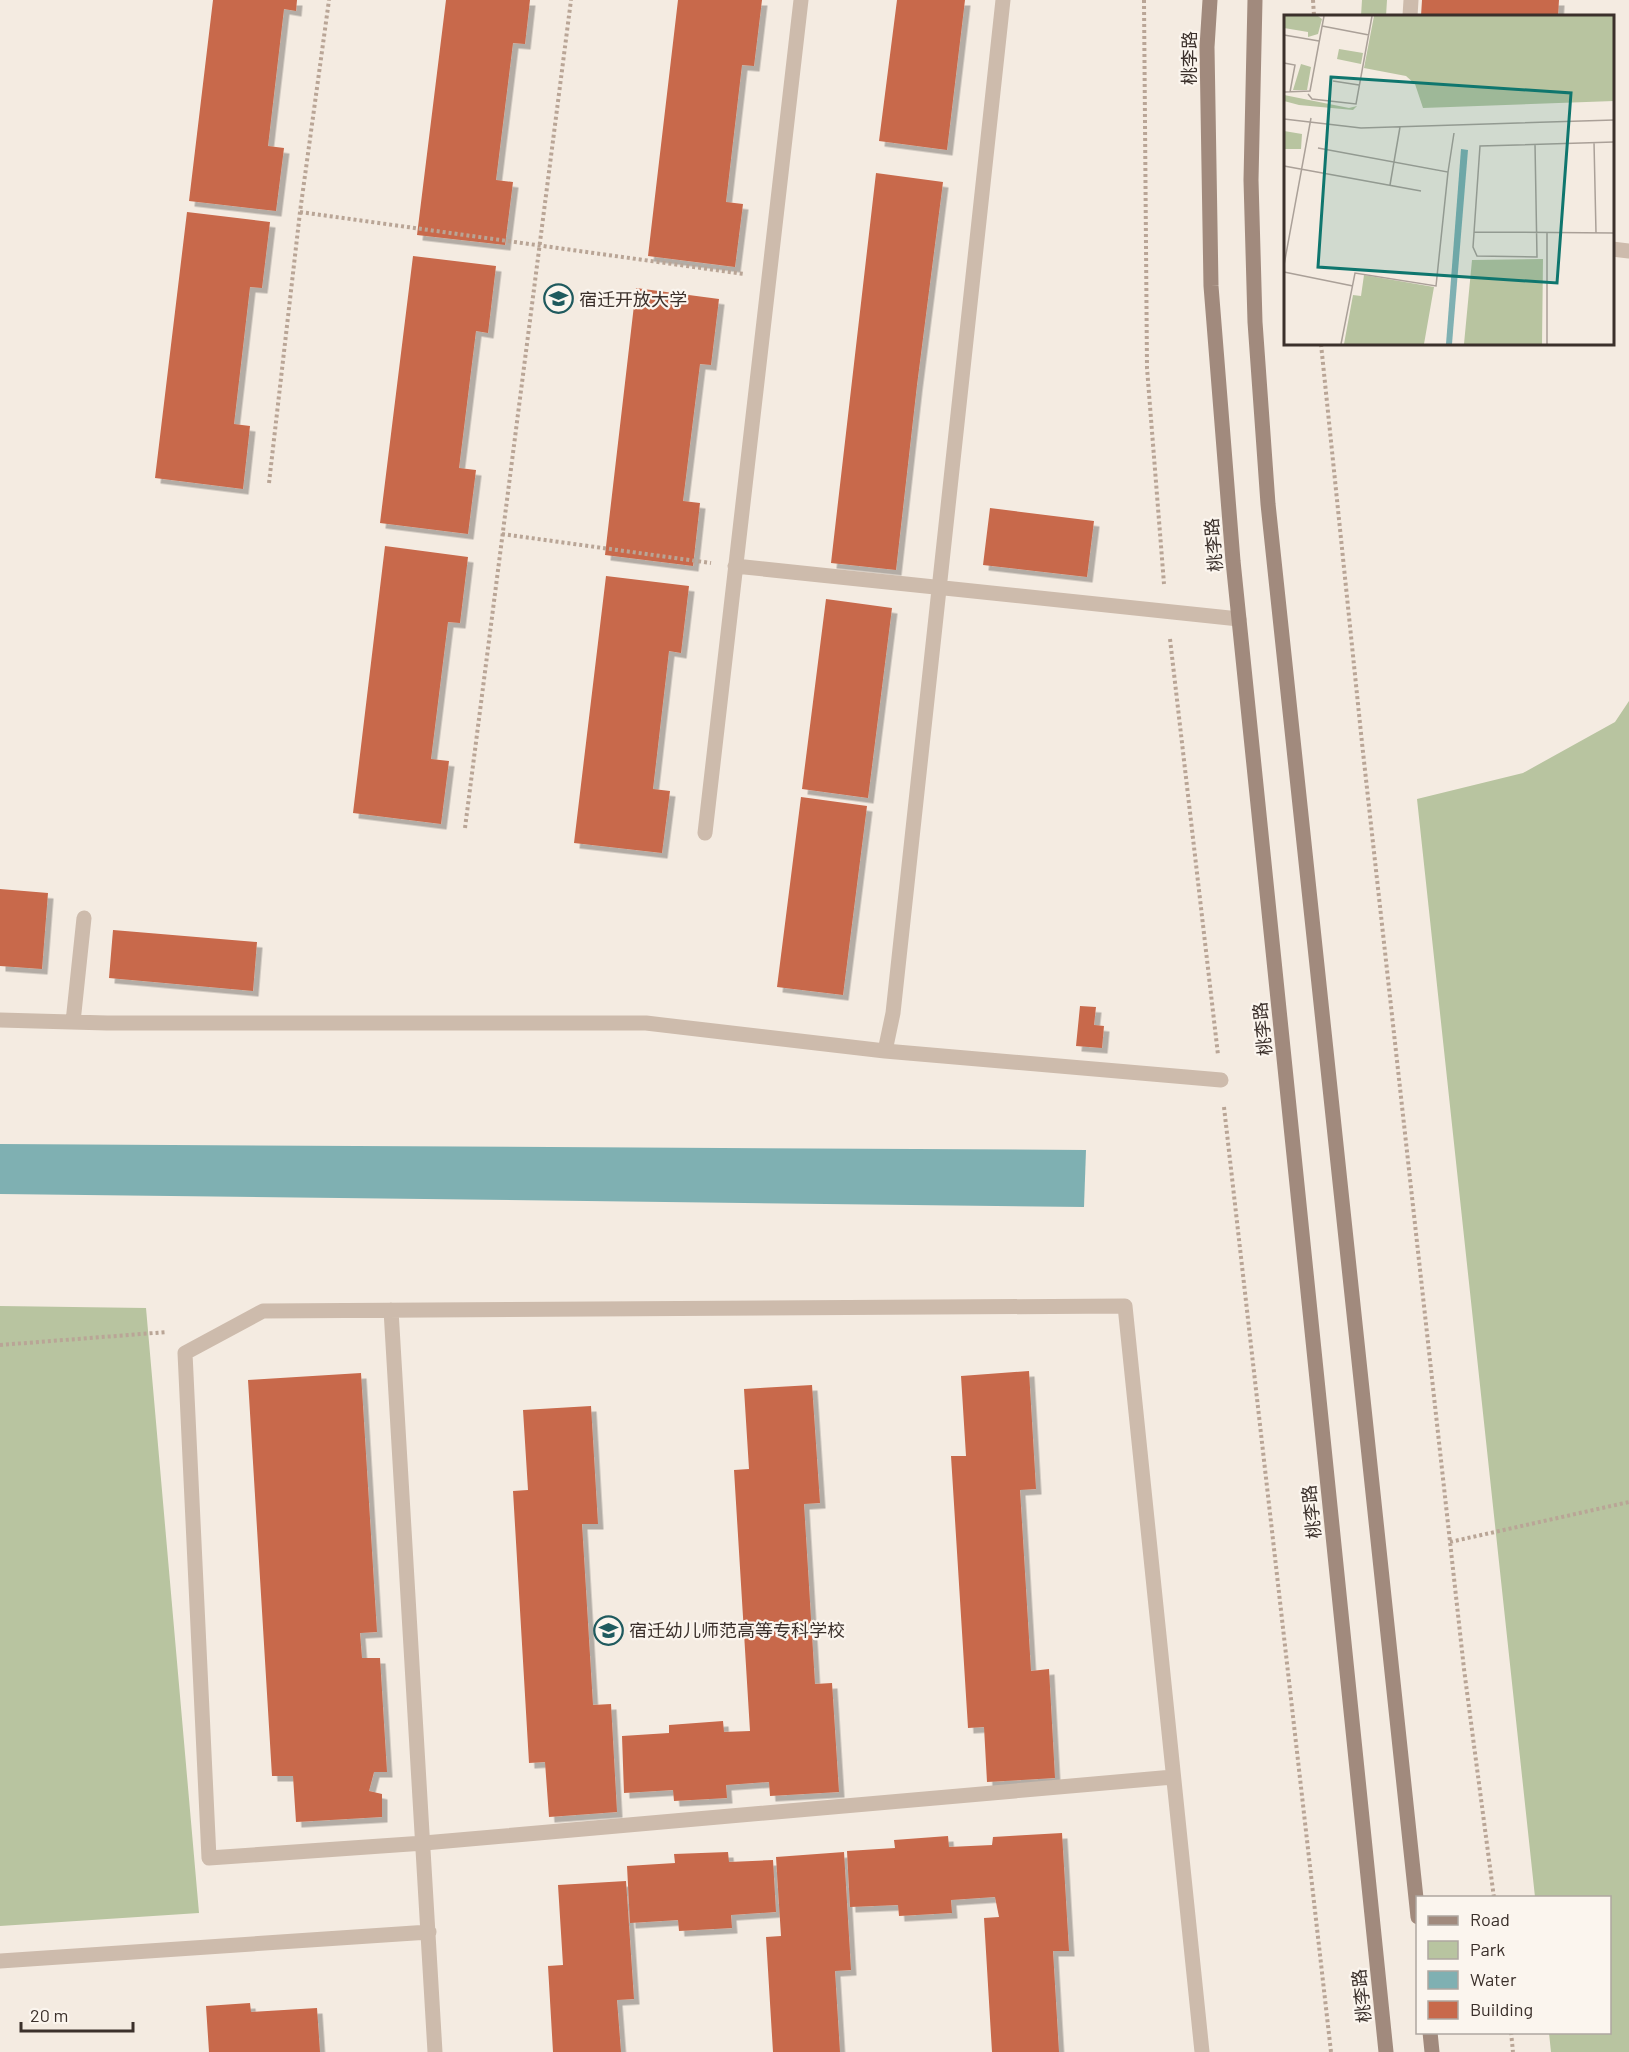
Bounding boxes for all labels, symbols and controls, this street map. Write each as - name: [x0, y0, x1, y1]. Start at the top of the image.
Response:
- inset map: [1284, 15, 1614, 345]
- street label: 桃李路: [1178, 31, 1200, 85]
- school or university icon: 宿迁开放大学: [542, 283, 574, 315]
- place label: 宿迁开放大学: [579, 288, 687, 310]
- street label: 桃李路: [1200, 517, 1226, 573]
- street label: 桃李路: [1248, 1001, 1276, 1057]
- street label: 桃李路: [1297, 1484, 1325, 1540]
- school or university icon: 宿迁幼儿师范高等专科学校: [592, 1614, 624, 1646]
- place label: 宿迁幼儿师范高等专科学校: [629, 1619, 845, 1641]
- legend: [1416, 1896, 1611, 2034]
- text: Road: [1470, 1908, 1510, 1930]
- text: Park: [1470, 1938, 1505, 1960]
- street label: 桃李路: [1347, 1968, 1375, 2024]
- text: Water: [1470, 1968, 1517, 1990]
- scale bar: [21, 1995, 134, 2033]
- text: Building: [1470, 1998, 1533, 2020]
- text: 20 m: [30, 2004, 68, 2026]

